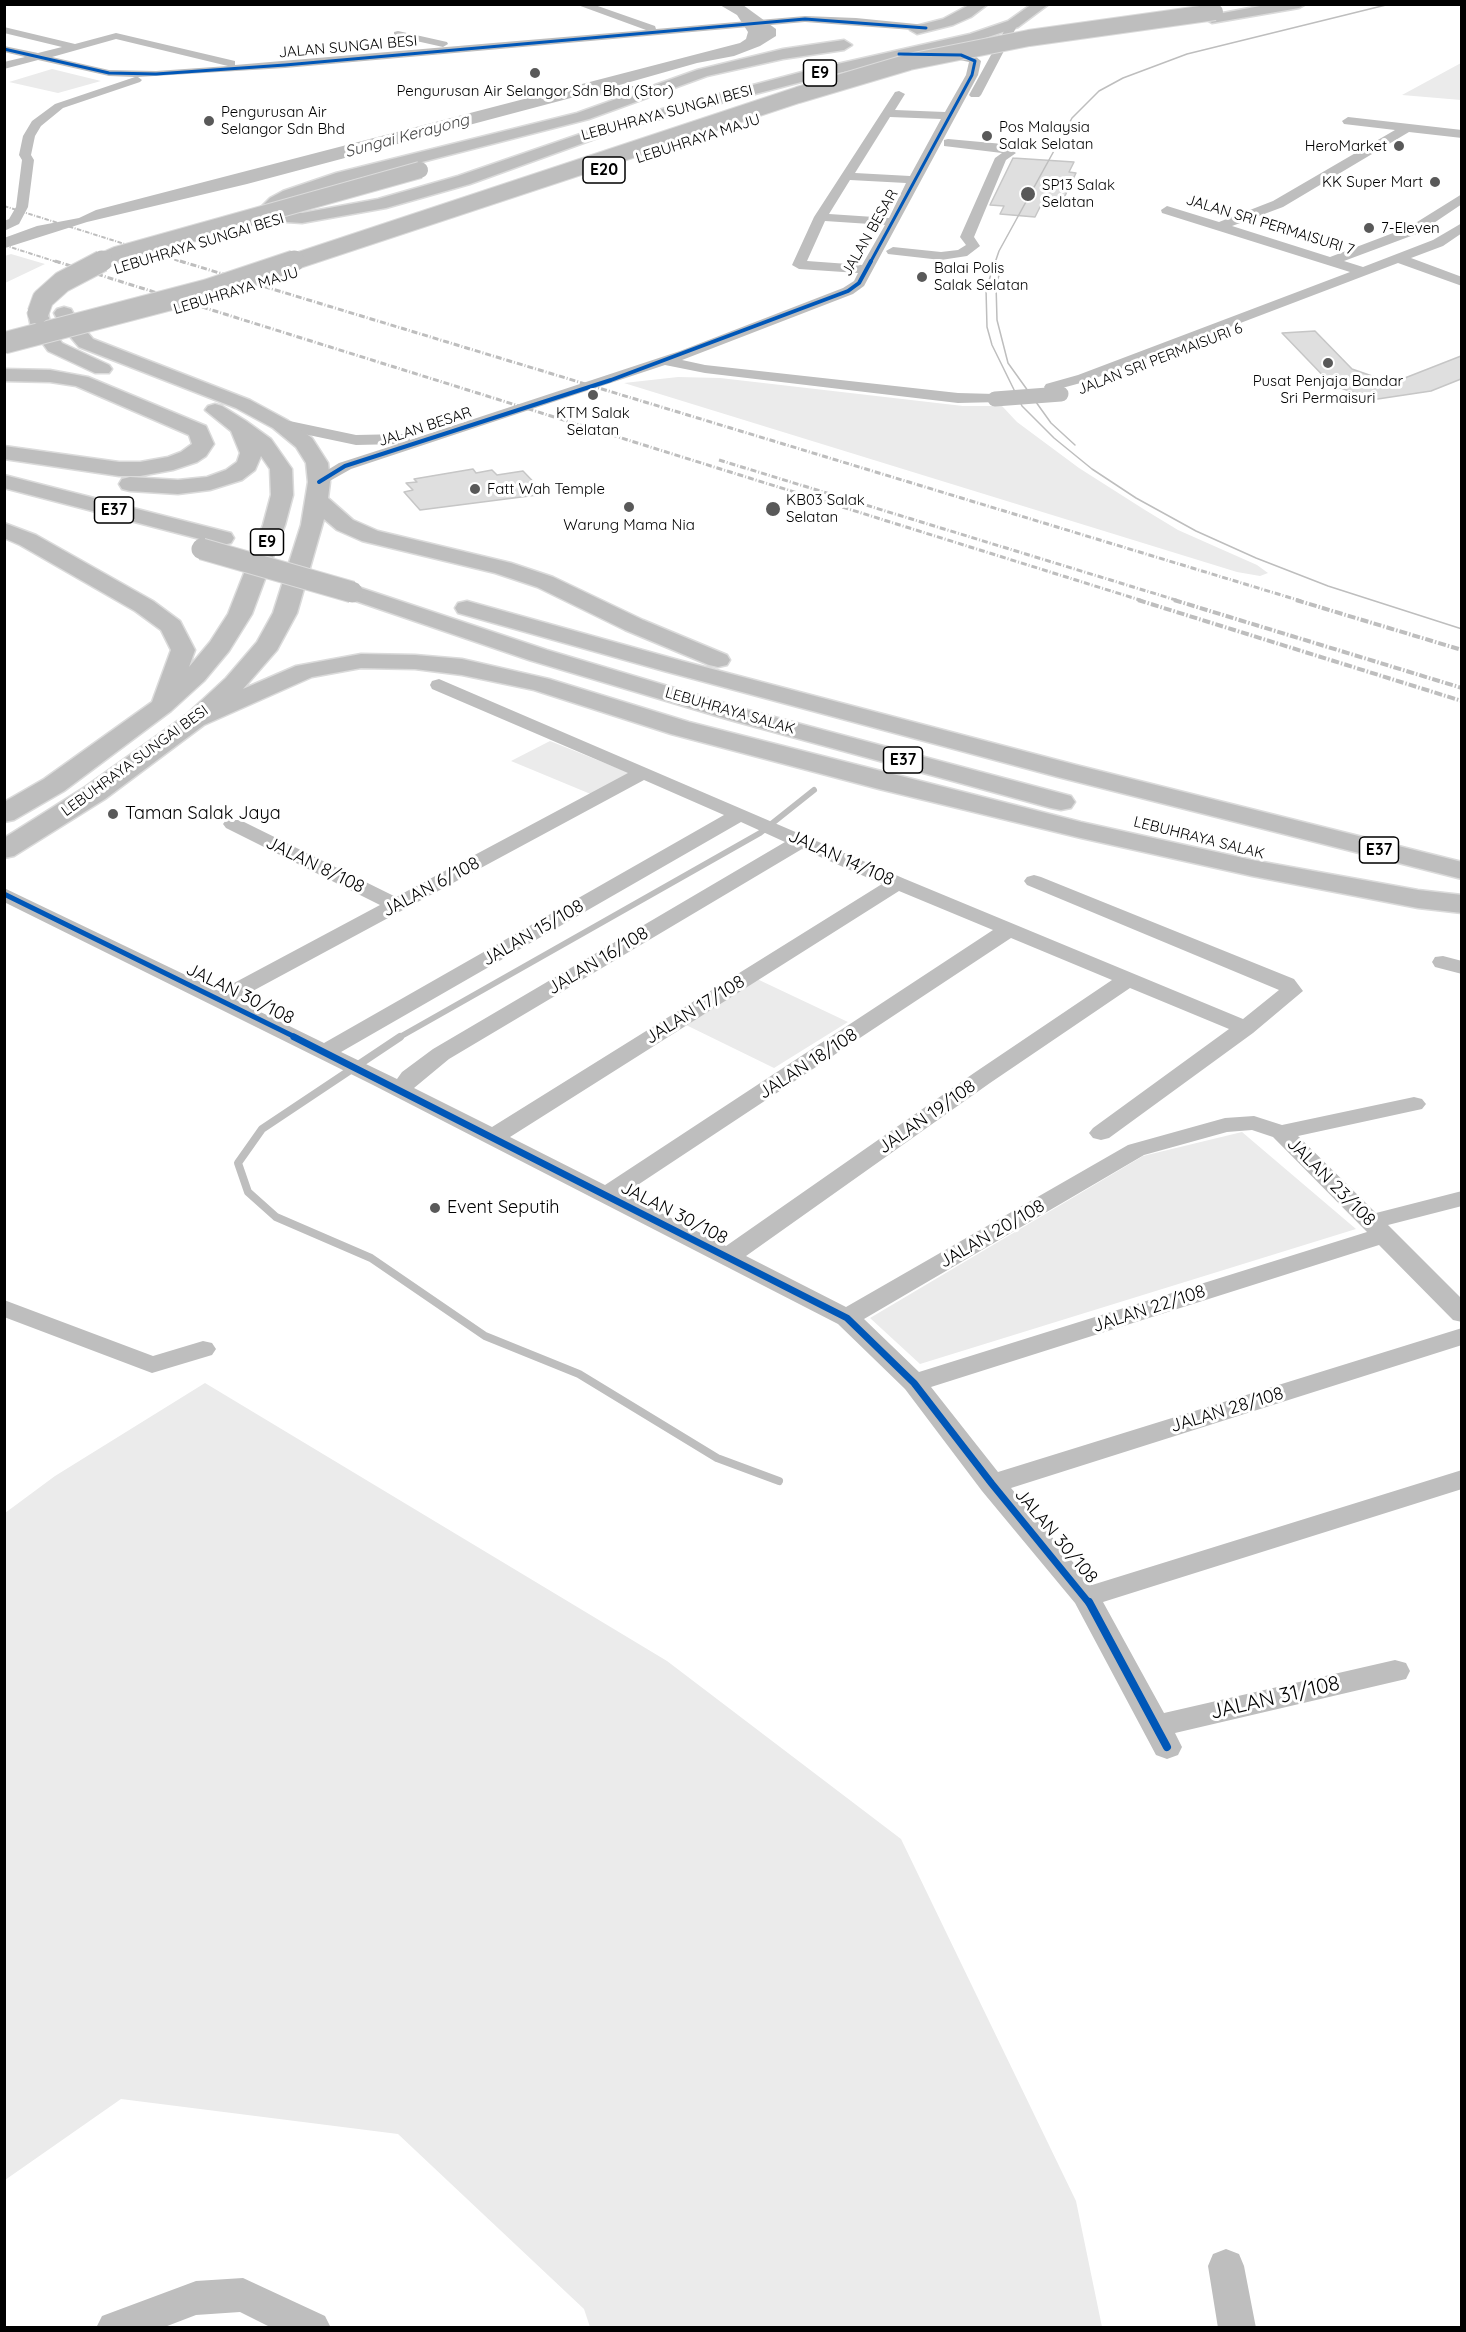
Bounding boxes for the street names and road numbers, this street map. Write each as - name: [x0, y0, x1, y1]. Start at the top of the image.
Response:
- street label: JALAN SUNGAI BESI: [278, 32, 418, 62]
- road number: E9: [804, 60, 836, 86]
- street label: LEBUHRAYA SUNGAI BESI: [579, 81, 755, 145]
- street label: LEBUHRAYA MAJU: [633, 110, 763, 168]
- road number: E20: [583, 157, 625, 183]
- street label: JALAN BESAR: [838, 186, 902, 280]
- street label: JALAN SRI PERMAISURI 7: [1184, 191, 1356, 259]
- street label: LEBUHRAYA SUNGAI BESI: [112, 210, 286, 278]
- street label: LEBUHRAYA MAJU: [171, 263, 301, 319]
- street label: JALAN SRI PERMAISURI 6: [1075, 319, 1245, 399]
- street label: JALAN BESAR: [376, 403, 474, 451]
- road number: E37: [94, 497, 134, 523]
- road number: E9: [250, 529, 284, 555]
- street label: LEBUHRAYA SALAK: [663, 684, 797, 738]
- street label: LEBUHRAYA SUNGAI BESI: [58, 702, 212, 820]
- road number: E37: [884, 747, 922, 773]
- street label: LEBUHRAYA SALAK: [1132, 813, 1266, 863]
- street label: JALAN 14/108: [785, 825, 897, 891]
- street label: JALAN 8/108: [262, 832, 368, 898]
- road number: E37: [1360, 837, 1398, 863]
- street label: JALAN 6/108: [379, 852, 483, 922]
- street label: JALAN 15/108: [478, 895, 588, 971]
- street label: JALAN 16/108: [544, 922, 652, 1000]
- street label: JALAN 30/108: [182, 959, 298, 1029]
- street label: JALAN 17/108: [641, 971, 749, 1049]
- street label: JALAN 18/108: [754, 1024, 862, 1104]
- street label: JALAN 19/108: [874, 1075, 980, 1159]
- street label: JALAN 23/108: [1282, 1133, 1380, 1231]
- street label: JALAN 30/108: [617, 1177, 731, 1249]
- street label: JALAN 20/108: [935, 1195, 1049, 1273]
- street label: JALAN 22/108: [1090, 1281, 1208, 1337]
- street label: JALAN 28/108: [1168, 1383, 1286, 1437]
- street label: JALAN 30/108: [1010, 1484, 1102, 1588]
- street label: JALAN 31/108: [1208, 1671, 1342, 1725]

